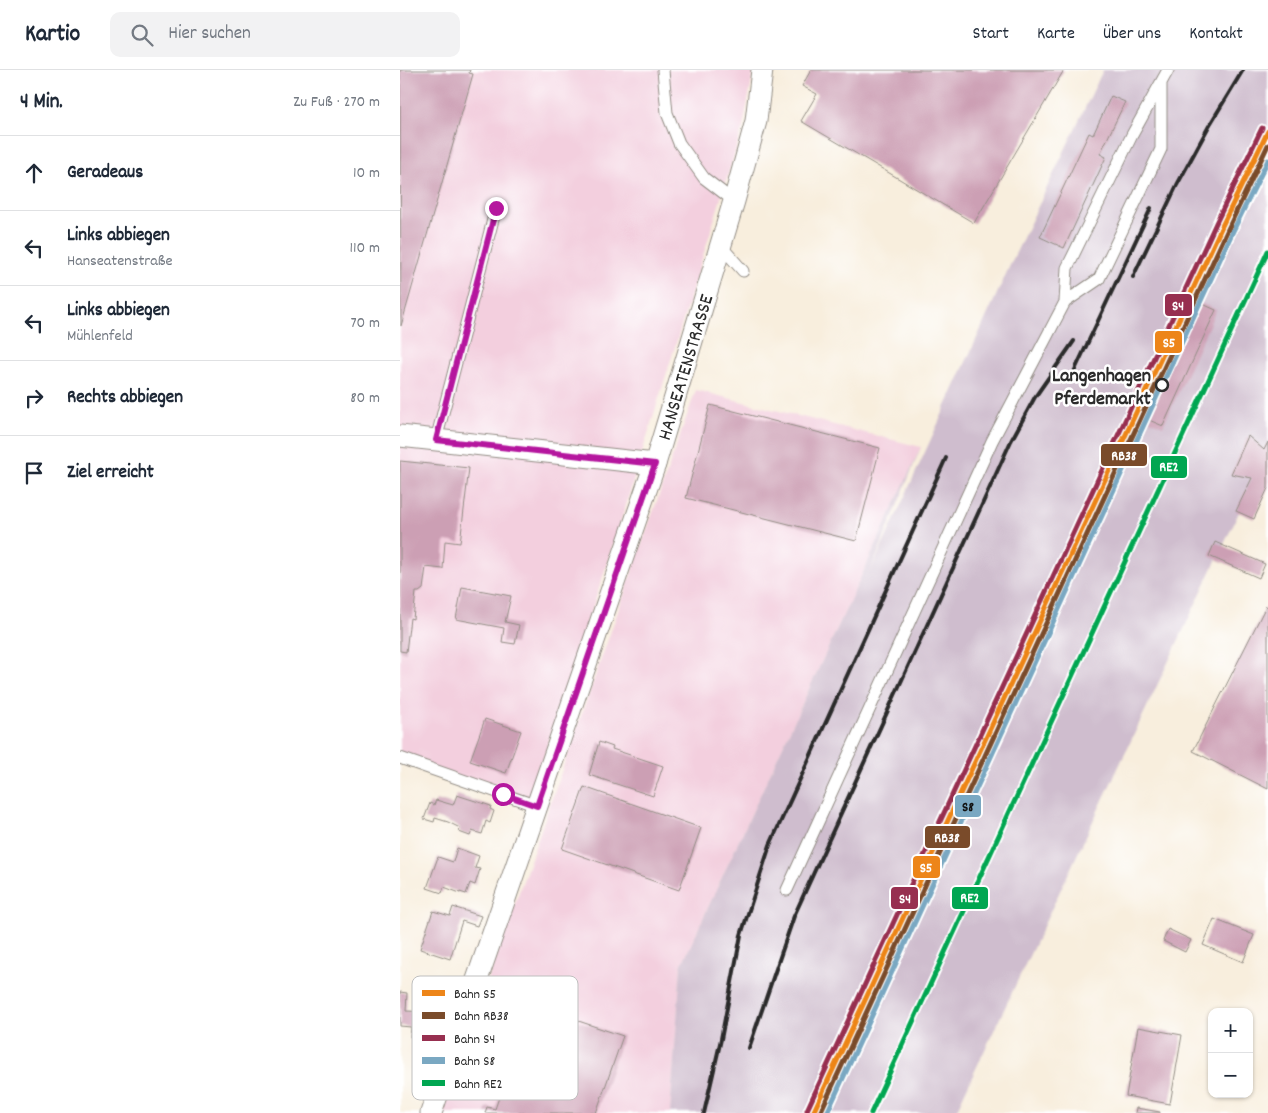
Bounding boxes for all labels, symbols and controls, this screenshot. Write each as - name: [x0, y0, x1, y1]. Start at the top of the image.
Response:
- search box: [110, 12, 460, 57]
- text: Kartio: [25, 18, 80, 52]
- icon: search: [128, 21, 156, 49]
- text: Hier suchen: [168, 21, 251, 48]
- text: Start: [973, 22, 1009, 47]
- text: Karte: [1037, 22, 1075, 47]
- text: Über uns: [1103, 22, 1161, 47]
- text: Kontakt: [1189, 22, 1243, 47]
- text: 4 Min.: [20, 88, 63, 118]
- text: Zu Fuß · 270 m: [293, 91, 380, 114]
- icon: ahead: [20, 159, 48, 187]
- text: Geradeaus: [67, 160, 143, 187]
- text: 10 m: [353, 162, 380, 185]
- route end: [485, 197, 508, 220]
- text: Links abbiegen: [67, 223, 170, 250]
- icon: left: [20, 234, 48, 262]
- text: 110 m: [350, 237, 380, 260]
- text: Hanseatenstraße: [67, 250, 172, 273]
- street label: HANSEATENSTRASSE: [652, 291, 722, 444]
- line badge: S4: [1164, 293, 1193, 317]
- text: S4: [1172, 297, 1184, 317]
- text: Links abbiegen: [67, 298, 170, 325]
- icon: left: [20, 309, 48, 337]
- text: 70 m: [350, 312, 380, 335]
- text: Mühlenfeld: [67, 325, 133, 348]
- line badge: S5: [1154, 330, 1183, 354]
- text: S5: [1163, 334, 1176, 354]
- place label: Langenhagen Pferdemarkt: [1052, 363, 1152, 414]
- marker: Langenhagen Pferdemarkt: [1155, 378, 1169, 392]
- icon: right: [20, 384, 48, 412]
- text: Rechts abbiegen: [67, 385, 183, 412]
- text: 80 m: [350, 387, 380, 410]
- line badge: RB38: [1100, 443, 1148, 467]
- text: RB38: [1111, 447, 1137, 467]
- line badge: RE2: [1150, 455, 1188, 479]
- text: RE2: [1159, 458, 1179, 478]
- icon: arrive: [20, 459, 48, 487]
- text: Ziel erreicht: [67, 460, 154, 487]
- route start: [492, 783, 515, 806]
- line badge: S8: [954, 794, 982, 818]
- text: S8: [962, 798, 974, 818]
- line badge: RB38: [924, 825, 971, 849]
- text: RB38: [934, 829, 960, 849]
- line badge: S5: [912, 855, 941, 879]
- text: S5: [920, 859, 933, 879]
- line badge: S4: [890, 886, 919, 910]
- line badge: RE2: [951, 886, 989, 910]
- text: RE2: [960, 889, 980, 909]
- text: S4: [899, 890, 911, 910]
- legend: [412, 976, 578, 1100]
- text: Bahn S5: [454, 985, 496, 1005]
- text: Bahn RB38: [454, 1007, 509, 1027]
- map controls: [1208, 1008, 1253, 1098]
- button: +: [1208, 1008, 1253, 1053]
- text: Bahn S4: [454, 1030, 495, 1050]
- text: Bahn S8: [454, 1052, 495, 1072]
- button: −: [1208, 1053, 1253, 1098]
- text: Bahn RE2: [454, 1075, 503, 1095]

